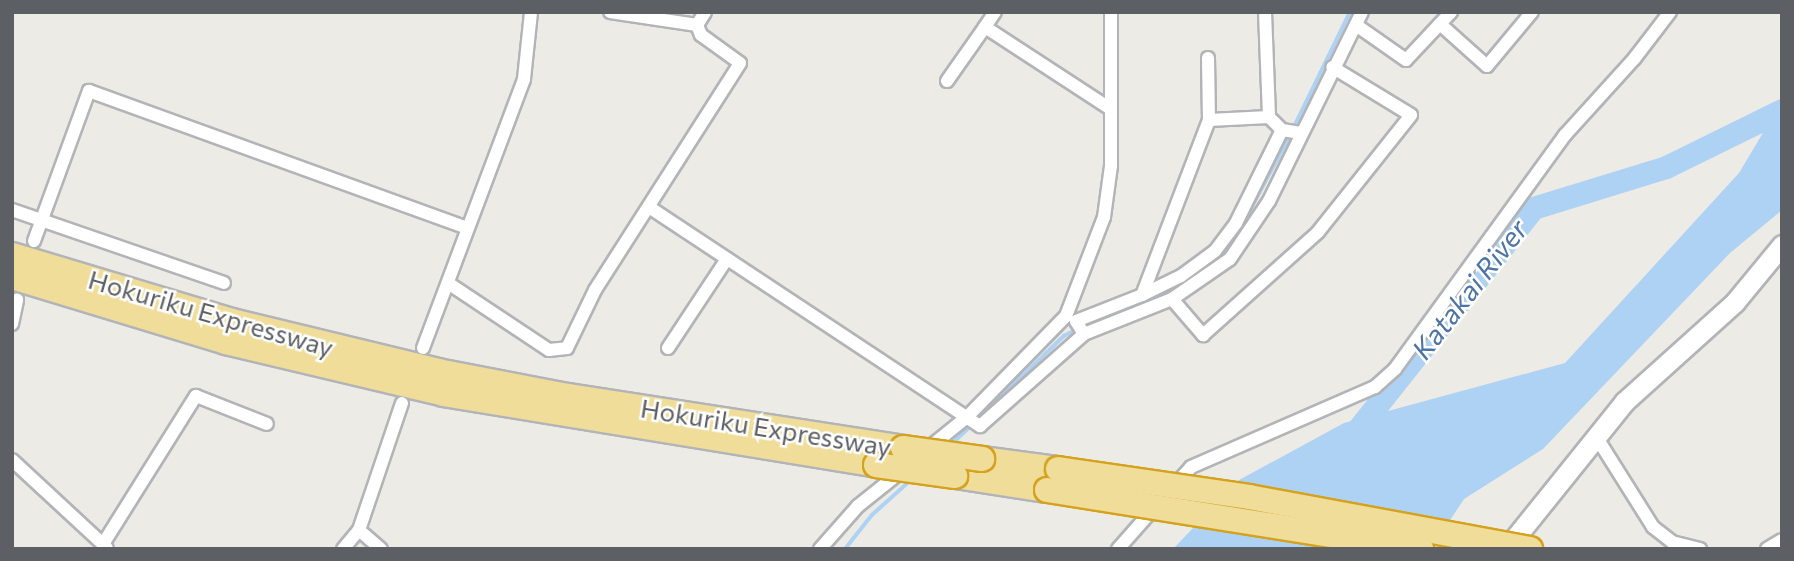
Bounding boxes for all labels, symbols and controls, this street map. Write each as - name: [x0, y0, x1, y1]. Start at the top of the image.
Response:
- water label: Katakai River: [1404, 213, 1534, 365]
- street label: Hokuriku Expressway: [85, 263, 337, 363]
- street label: Hokuriku Expressway: [638, 392, 894, 462]

